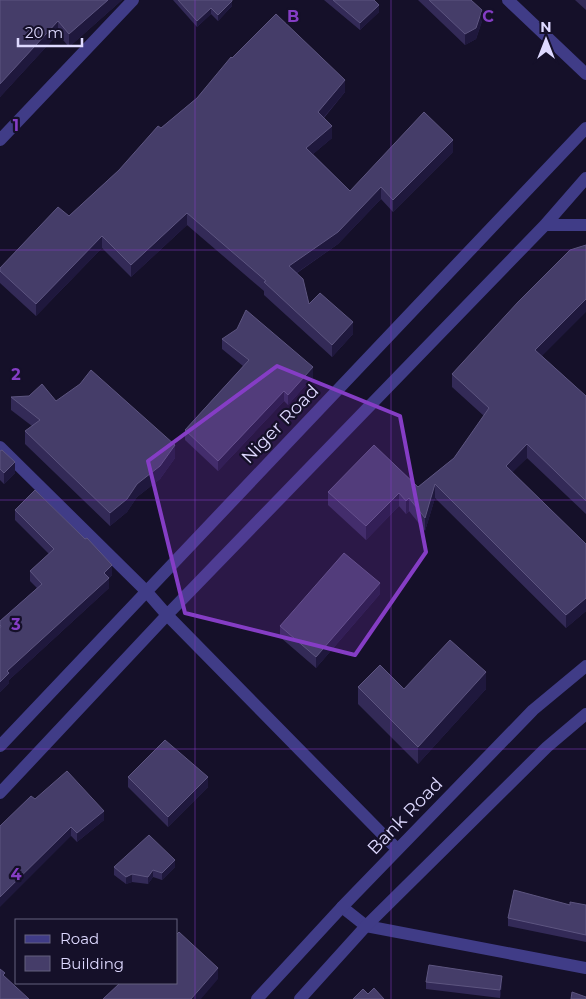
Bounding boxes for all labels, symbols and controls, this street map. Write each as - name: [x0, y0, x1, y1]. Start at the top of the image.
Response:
- text: B: [287, 7, 299, 26]
- text: C: [482, 7, 494, 26]
- scale bar: [18, 15, 81, 47]
- north arrow: [521, 15, 571, 65]
- text: N: [540, 18, 552, 36]
- text: 20 m: [25, 23, 63, 42]
- text: 1: [13, 116, 19, 135]
- text: 2: [11, 365, 21, 384]
- street label: Niger Road: [237, 380, 323, 468]
- text: 3: [10, 615, 21, 634]
- street label: Bank Road: [363, 773, 447, 859]
- text: 4: [10, 865, 22, 884]
- legend: [15, 919, 178, 984]
- text: Road: [60, 929, 99, 948]
- text: Building: [60, 954, 124, 973]

